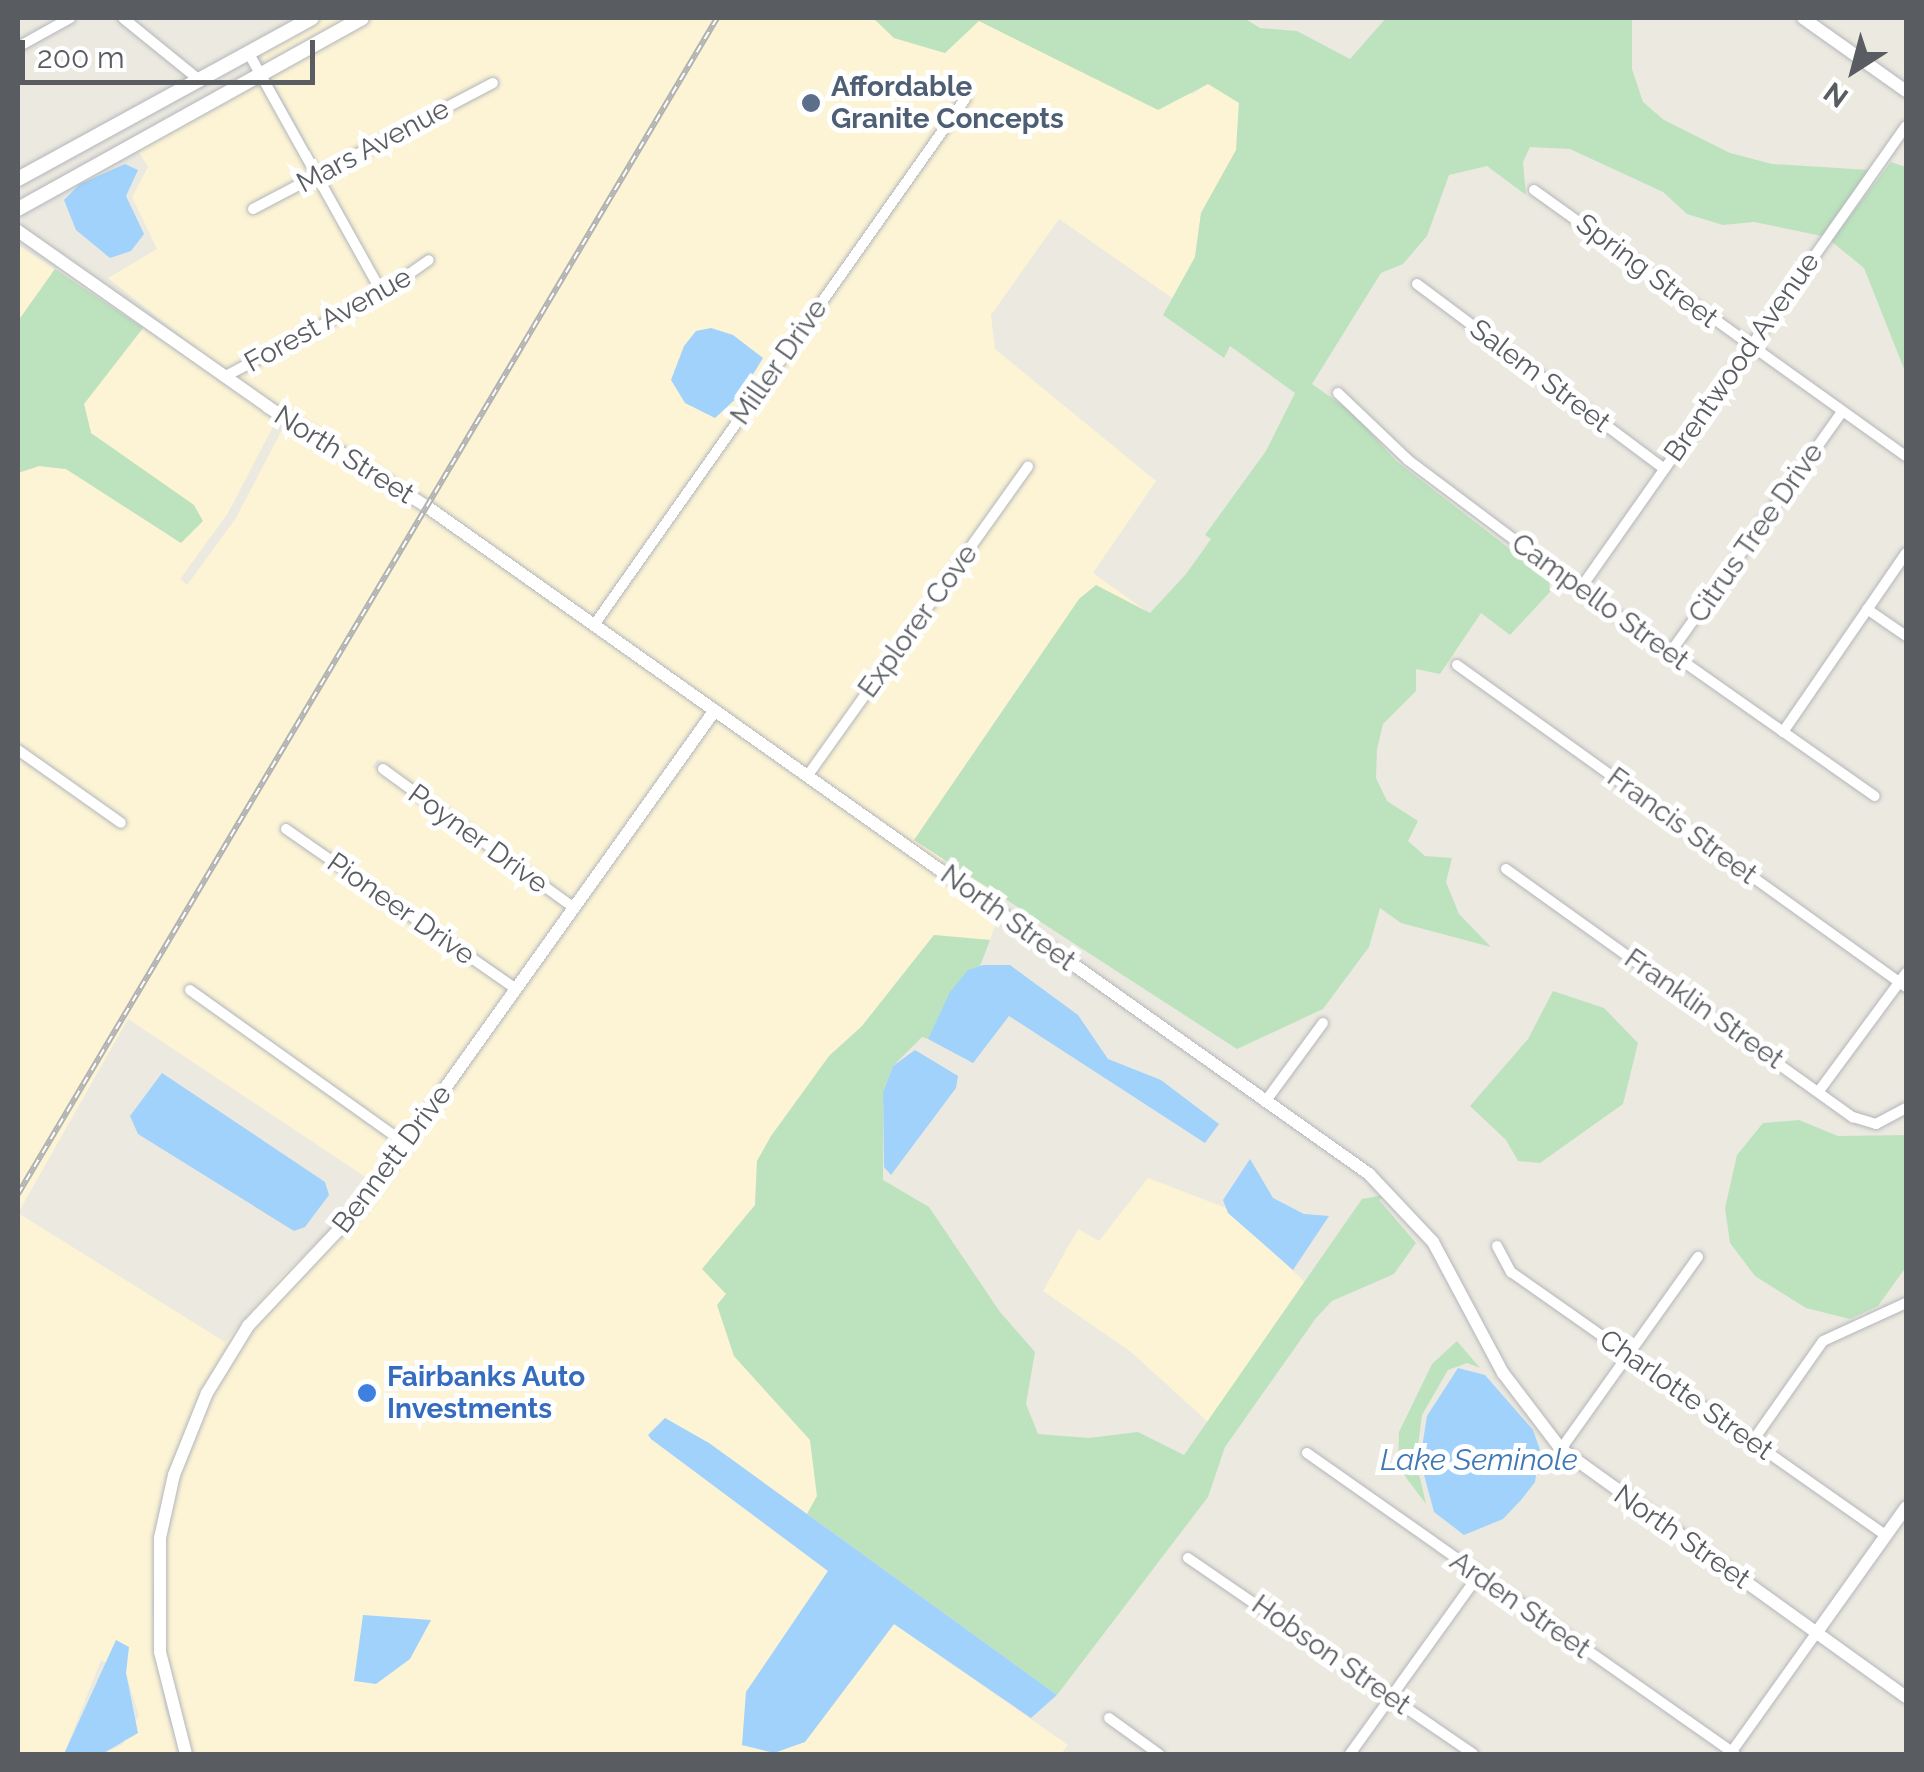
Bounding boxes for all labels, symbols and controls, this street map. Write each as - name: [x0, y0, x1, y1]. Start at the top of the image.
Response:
- scale bar: [25, 20, 320, 82]
- north arrow: [1804, 20, 1904, 120]
- text: 200 m: [37, 40, 125, 75]
- place label: Affordable Granite Concepts: [831, 70, 1064, 136]
- text: N: [1818, 75, 1854, 114]
- street label: Mars Avenue: [291, 92, 455, 200]
- marker: Affordable Granite Concepts: [800, 92, 822, 114]
- street label: Spring Street: [1570, 207, 1724, 335]
- street label: Brentwood Avenue: [1657, 246, 1827, 468]
- street label: Forest Avenue: [238, 260, 418, 380]
- street label: Miller Drive: [723, 293, 835, 431]
- street label: Salem Street: [1463, 312, 1617, 440]
- street label: North Street: [268, 399, 420, 511]
- street label: Citrus Tree Drive: [1681, 436, 1831, 630]
- street label: Campello Street: [1505, 527, 1695, 677]
- street label: Explorer Cove: [851, 538, 985, 704]
- street label: Francis Street: [1601, 761, 1763, 891]
- street label: Poyner Drive: [401, 777, 555, 901]
- street label: Pioneer Drive: [320, 846, 482, 972]
- street label: North Street: [934, 858, 1082, 978]
- street label: Franklin Street: [1618, 942, 1790, 1076]
- street label: Bennett Drive: [325, 1078, 459, 1240]
- street label: Charlotte Street: [1593, 1323, 1779, 1467]
- place label: Fairbanks Auto Investments: [387, 1360, 586, 1426]
- marker: Fairbanks Auto Investments: [356, 1382, 378, 1404]
- water label: Lake Seminole: [1380, 1442, 1578, 1478]
- street label: North Street: [1608, 1478, 1756, 1596]
- street label: Arden Street: [1443, 1544, 1597, 1666]
- street label: Hobson Street: [1245, 1588, 1417, 1722]

